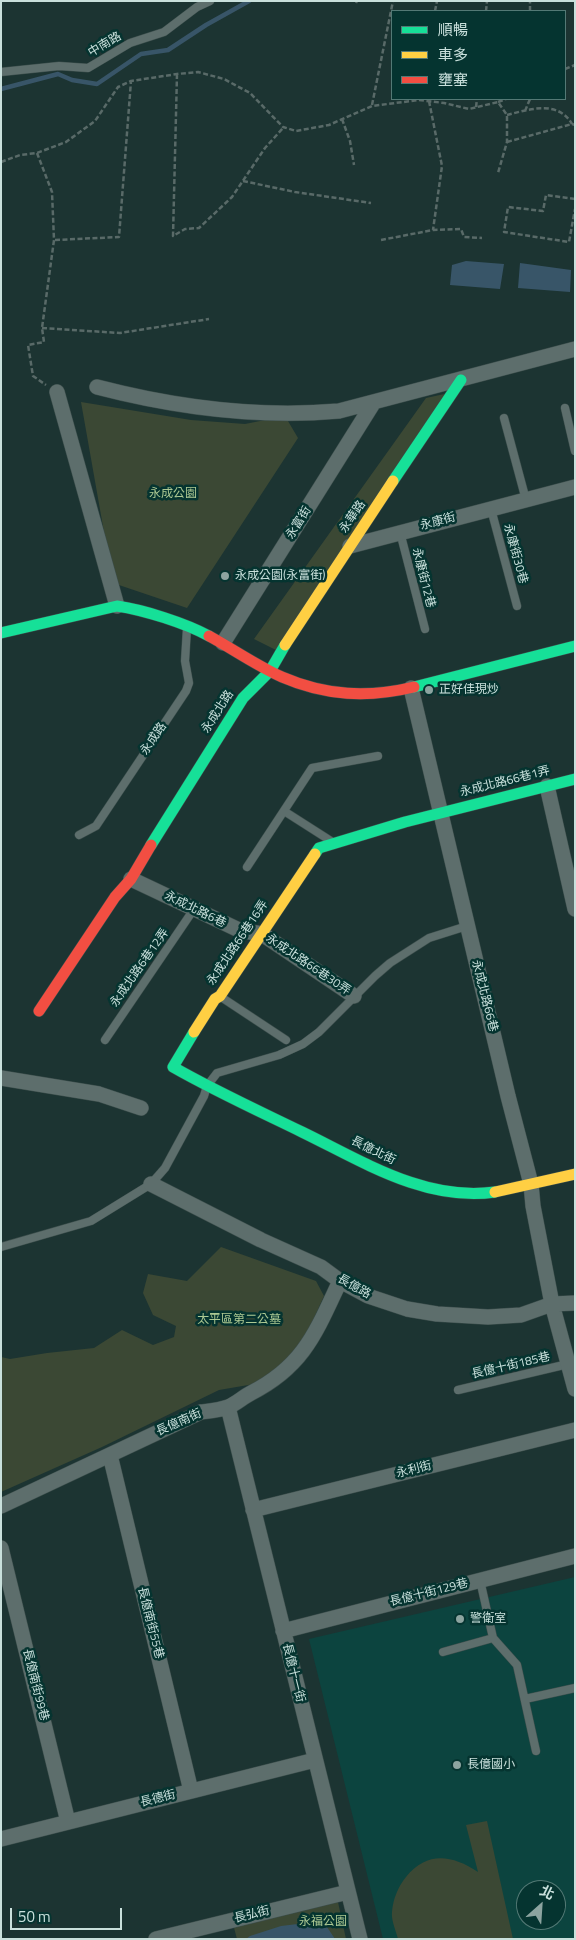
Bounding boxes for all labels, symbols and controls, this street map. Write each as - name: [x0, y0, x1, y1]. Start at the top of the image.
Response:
- legend: [391, 10, 566, 100]
- text: 順暢: [438, 18, 468, 41]
- street label: 中南路: [86, 30, 124, 60]
- text: 車多: [438, 43, 468, 66]
- text: 壅塞: [438, 68, 468, 91]
- park label: 永成公園: [149, 487, 197, 501]
- street label: 永華路: [337, 498, 369, 536]
- street label: 永富街: [283, 504, 315, 542]
- street label: 永康街: [419, 510, 457, 534]
- street label: 永康街30巷: [500, 522, 530, 586]
- street label: 永康街12巷: [409, 546, 437, 610]
- place label: 永成公園(永富街): [235, 569, 325, 583]
- marker: 永成公園(永富街): [219, 570, 231, 582]
- place label: 正好佳現炒: [439, 683, 499, 697]
- marker: 正好佳現炒: [423, 684, 435, 696]
- street label: 永成北路: [199, 688, 237, 736]
- street label: 永成路: [138, 720, 170, 758]
- street label: 永成北路66巷1弄: [459, 764, 551, 800]
- street label: 永成北路6巷: [162, 889, 228, 931]
- street label: 永成北路66巷16弄: [204, 898, 272, 988]
- street label: 永成北路6巷12弄: [108, 926, 172, 1010]
- street label: 永成北路66巷30弄: [263, 931, 353, 999]
- street label: 永成北路66巷: [468, 959, 500, 1033]
- street label: 長億北街: [348, 1134, 398, 1168]
- street label: 長億路: [335, 1272, 373, 1302]
- park label: 太平區第二公墓: [197, 1313, 281, 1327]
- street label: 長億十街185巷: [470, 1350, 552, 1382]
- street label: 長億南街: [154, 1407, 204, 1439]
- street label: 永利街: [395, 1459, 433, 1481]
- street label: 長億十街129巷: [388, 1576, 470, 1610]
- street label: 長億南街55巷: [134, 1586, 166, 1660]
- place label: 警衛室: [470, 1612, 506, 1626]
- marker: 警衛室: [454, 1613, 466, 1625]
- street label: 長億十一街: [279, 1642, 307, 1704]
- street label: 長億南街99巷: [19, 1648, 51, 1722]
- place label: 長億國小: [467, 1758, 515, 1772]
- marker: 長億國小: [451, 1759, 463, 1771]
- street label: 長德街: [139, 1788, 177, 1810]
- text: 北: [536, 1879, 558, 1904]
- north arrow: [516, 1880, 566, 1930]
- scale bar: [12, 1898, 125, 1930]
- street label: 長弘街: [233, 1904, 271, 1926]
- text: 50 m: [18, 1905, 51, 1928]
- park label: 永福公園: [299, 1915, 347, 1929]

